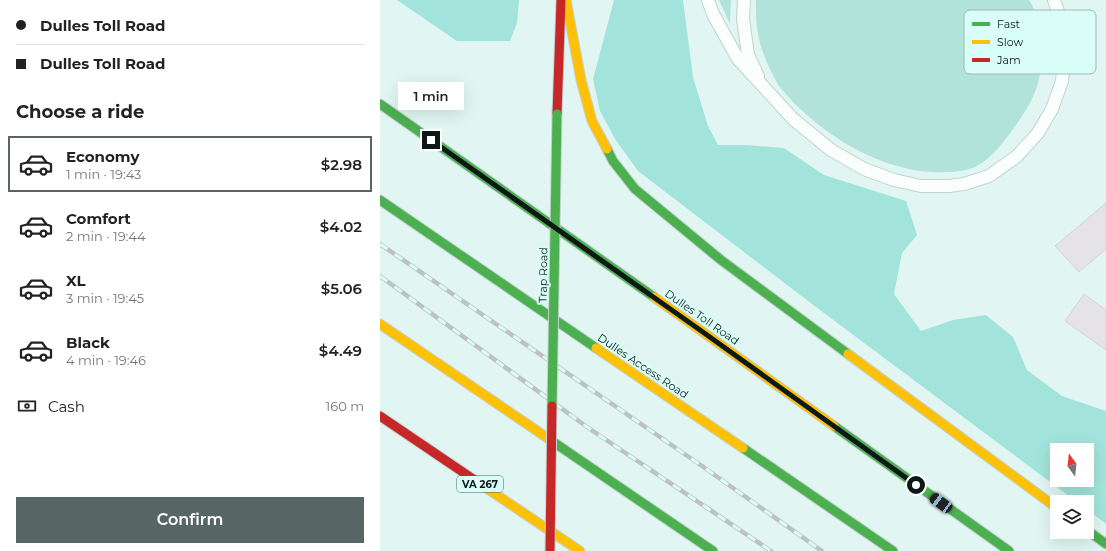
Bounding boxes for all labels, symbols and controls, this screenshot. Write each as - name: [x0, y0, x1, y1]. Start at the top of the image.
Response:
- legend: [964, 10, 1096, 74]
- text: Dulles Toll Road: [40, 16, 165, 35]
- text: Fast: [997, 17, 1021, 31]
- text: Slow: [997, 35, 1023, 49]
- text: Jam: [996, 53, 1021, 67]
- text: Dulles Toll Road: [40, 54, 165, 73]
- callout: 1 min: [398, 82, 464, 110]
- text: 1 min: [414, 88, 448, 104]
- text: Choose a ride: [16, 101, 144, 123]
- route end: [422, 131, 440, 149]
- icon: car: [18, 146, 54, 182]
- text: Economy: [66, 147, 139, 166]
- text: $2.98: [321, 155, 362, 174]
- text: 1 min · 19:43: [66, 166, 141, 182]
- icon: car: [18, 208, 54, 244]
- text: Comfort: [66, 209, 131, 228]
- text: $4.02: [320, 217, 362, 236]
- text: 2 min · 19:44: [66, 228, 146, 244]
- street label: Trap Road: [536, 247, 550, 303]
- icon: car: [18, 270, 54, 306]
- text: XL: [66, 271, 85, 290]
- text: $5.06: [321, 279, 362, 298]
- street label: Dulles Toll Road: [662, 286, 742, 348]
- text: 3 min · 19:45: [66, 290, 144, 306]
- street label: Dulles Access Road: [595, 330, 691, 402]
- icon: car: [18, 332, 54, 368]
- text: Black: [66, 333, 110, 352]
- text: $4.49: [319, 341, 362, 360]
- text: 4 min · 19:46: [66, 352, 146, 368]
- icon: cash: [16, 395, 38, 417]
- text: Cash: [48, 397, 85, 416]
- text: 160 m: [326, 398, 364, 414]
- north arrow: [1050, 443, 1094, 487]
- map controls: [1050, 443, 1094, 539]
- road number: VA 267: [457, 476, 503, 492]
- route start: [907, 476, 925, 494]
- car: [928, 491, 954, 515]
- button: layers: [1050, 495, 1094, 539]
- button: Confirm: [16, 497, 364, 543]

